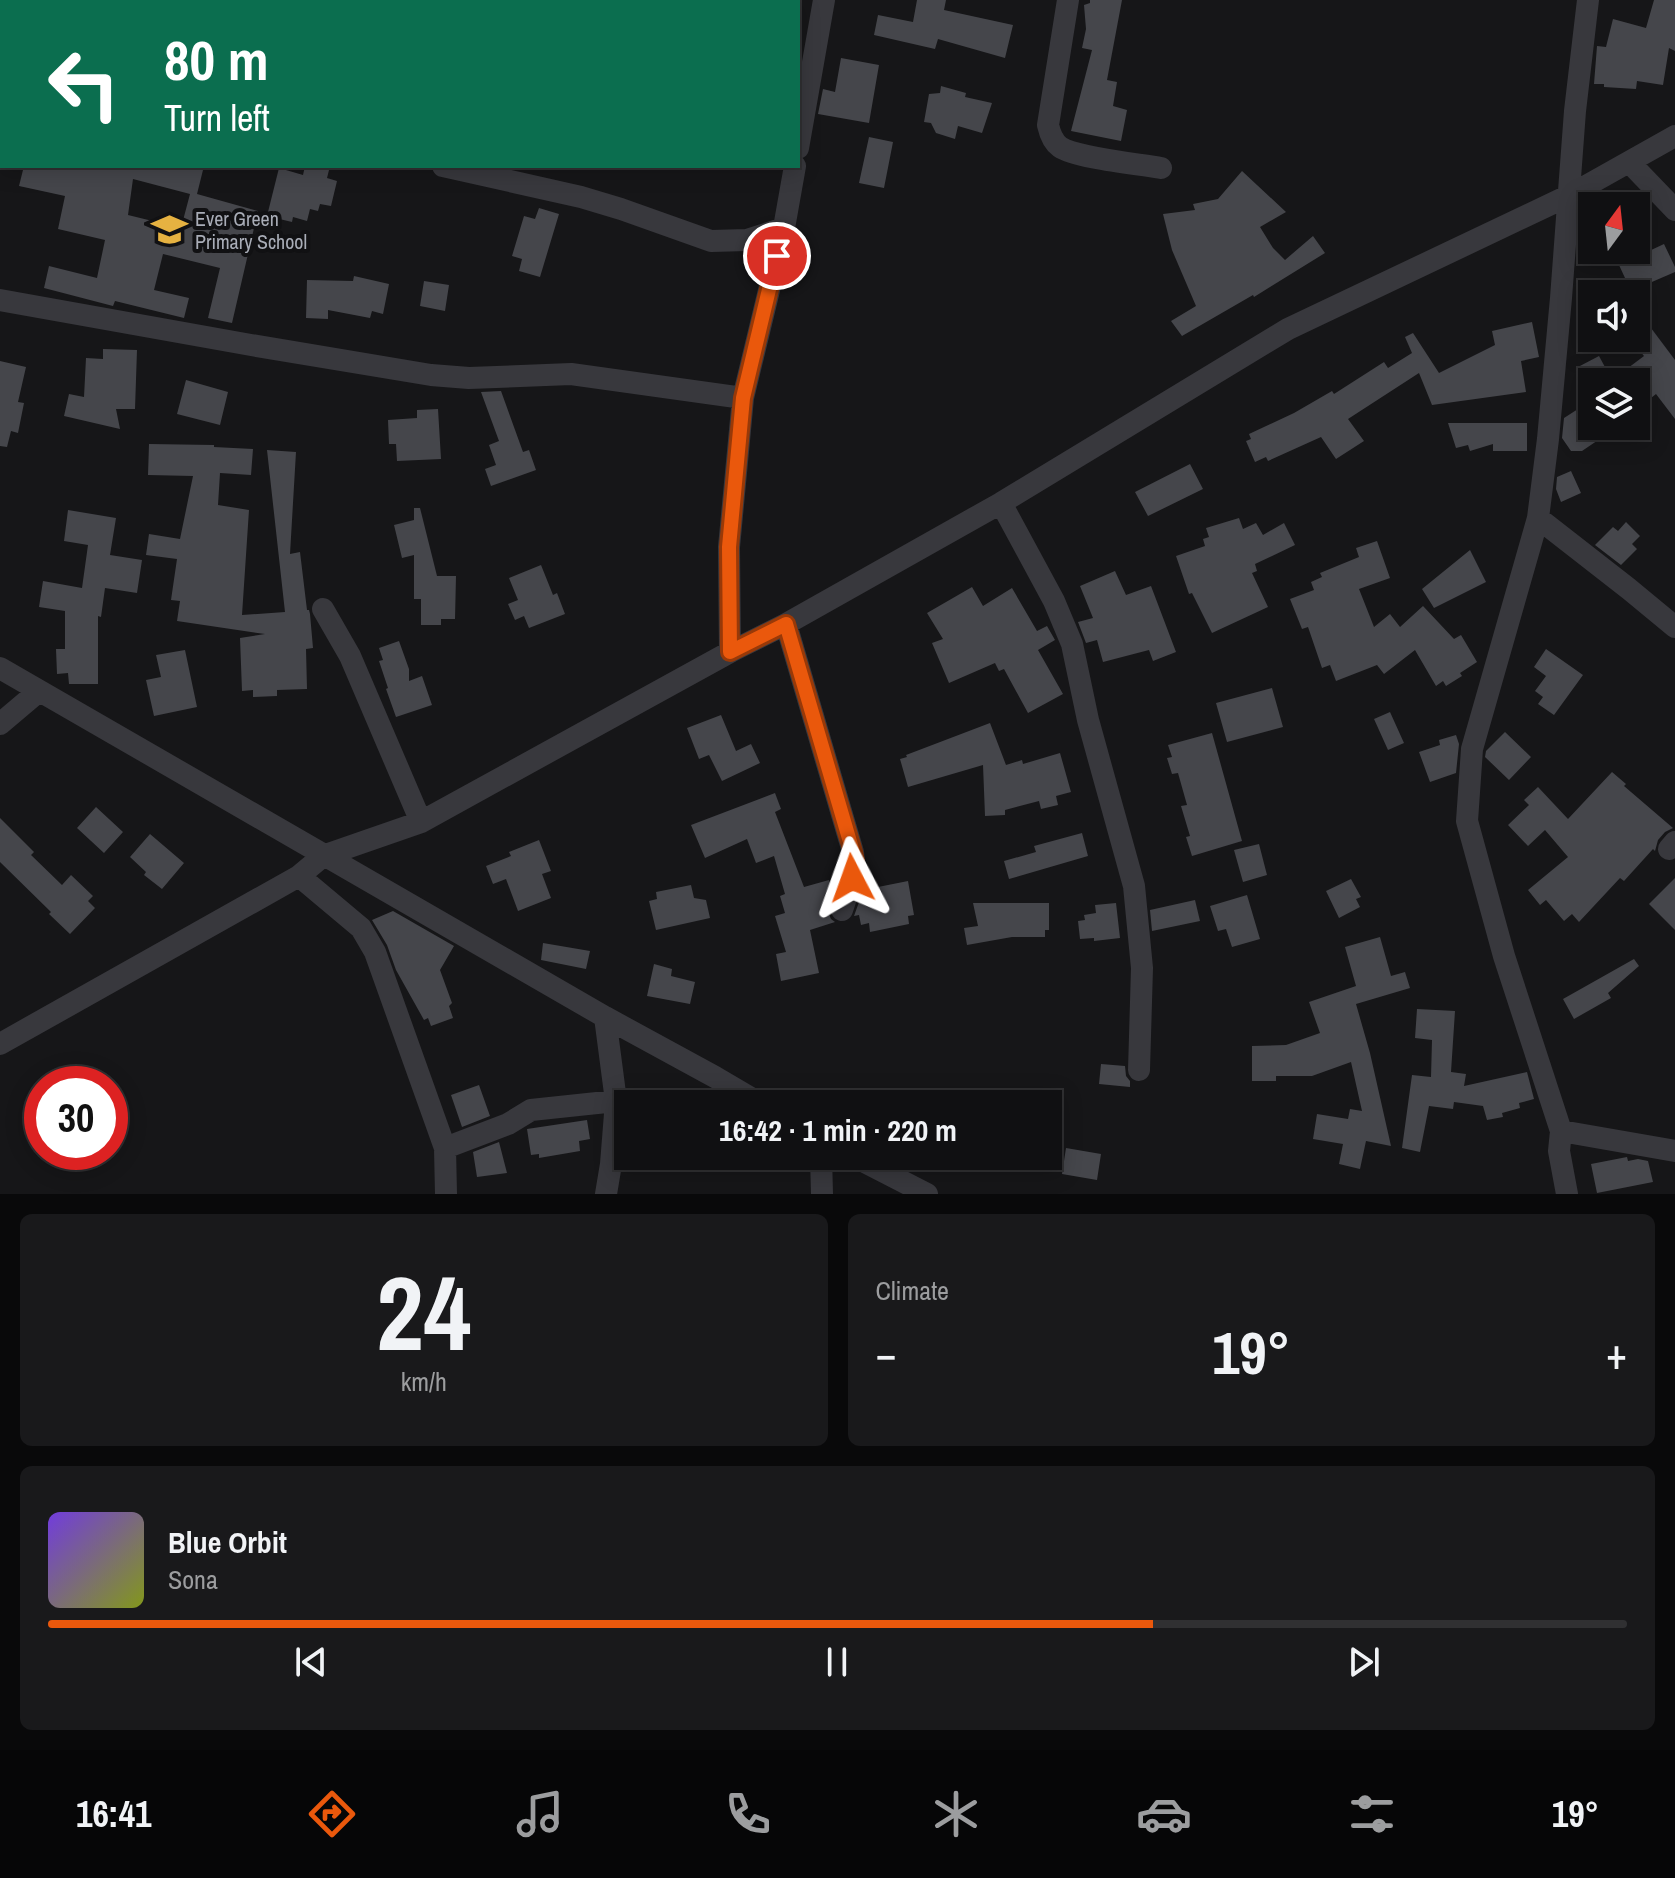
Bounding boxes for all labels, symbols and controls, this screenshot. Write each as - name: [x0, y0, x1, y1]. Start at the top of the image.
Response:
- text: 80 m: [164, 22, 269, 97]
- icon: left: [32, 32, 136, 136]
- text: Turn left: [164, 94, 270, 142]
- north arrow: [1578, 192, 1650, 264]
- map controls: [1578, 192, 1650, 440]
- place label: Ever Green Primary School: [195, 205, 307, 255]
- school or university icon: Ever Green Primary School: [150, 210, 188, 248]
- pin: [743, 222, 811, 290]
- icon: arrive: [755, 234, 799, 278]
- button: sound: [1578, 280, 1650, 352]
- button: layers: [1578, 368, 1650, 440]
- position arrow: [810, 836, 894, 920]
- speed limit sign: 30: [24, 1066, 128, 1170]
- text: 16:42 · 1 min · 220 m: [719, 1110, 957, 1150]
- text: 24: [376, 1242, 471, 1382]
- text: Climate: [876, 1273, 949, 1308]
- text: 19°: [1212, 1312, 1291, 1393]
- text: −: [876, 1323, 897, 1383]
- text: +: [1606, 1323, 1627, 1383]
- text: km/h: [401, 1364, 447, 1399]
- text: Blue Orbit: [168, 1522, 287, 1562]
- text: Sona: [168, 1562, 218, 1597]
- icon: previous: [289, 1640, 333, 1684]
- icon: pause: [815, 1640, 859, 1684]
- icon: next: [1342, 1640, 1386, 1684]
- icon: directions: [304, 1786, 360, 1842]
- icon: music: [512, 1786, 568, 1842]
- icon: phone: [720, 1786, 776, 1842]
- icon: climate: [928, 1786, 984, 1842]
- icon: car: [1136, 1786, 1192, 1842]
- icon: filters: [1344, 1786, 1400, 1842]
- text: 16:41: [76, 1790, 152, 1838]
- text: 19°: [1552, 1790, 1599, 1838]

